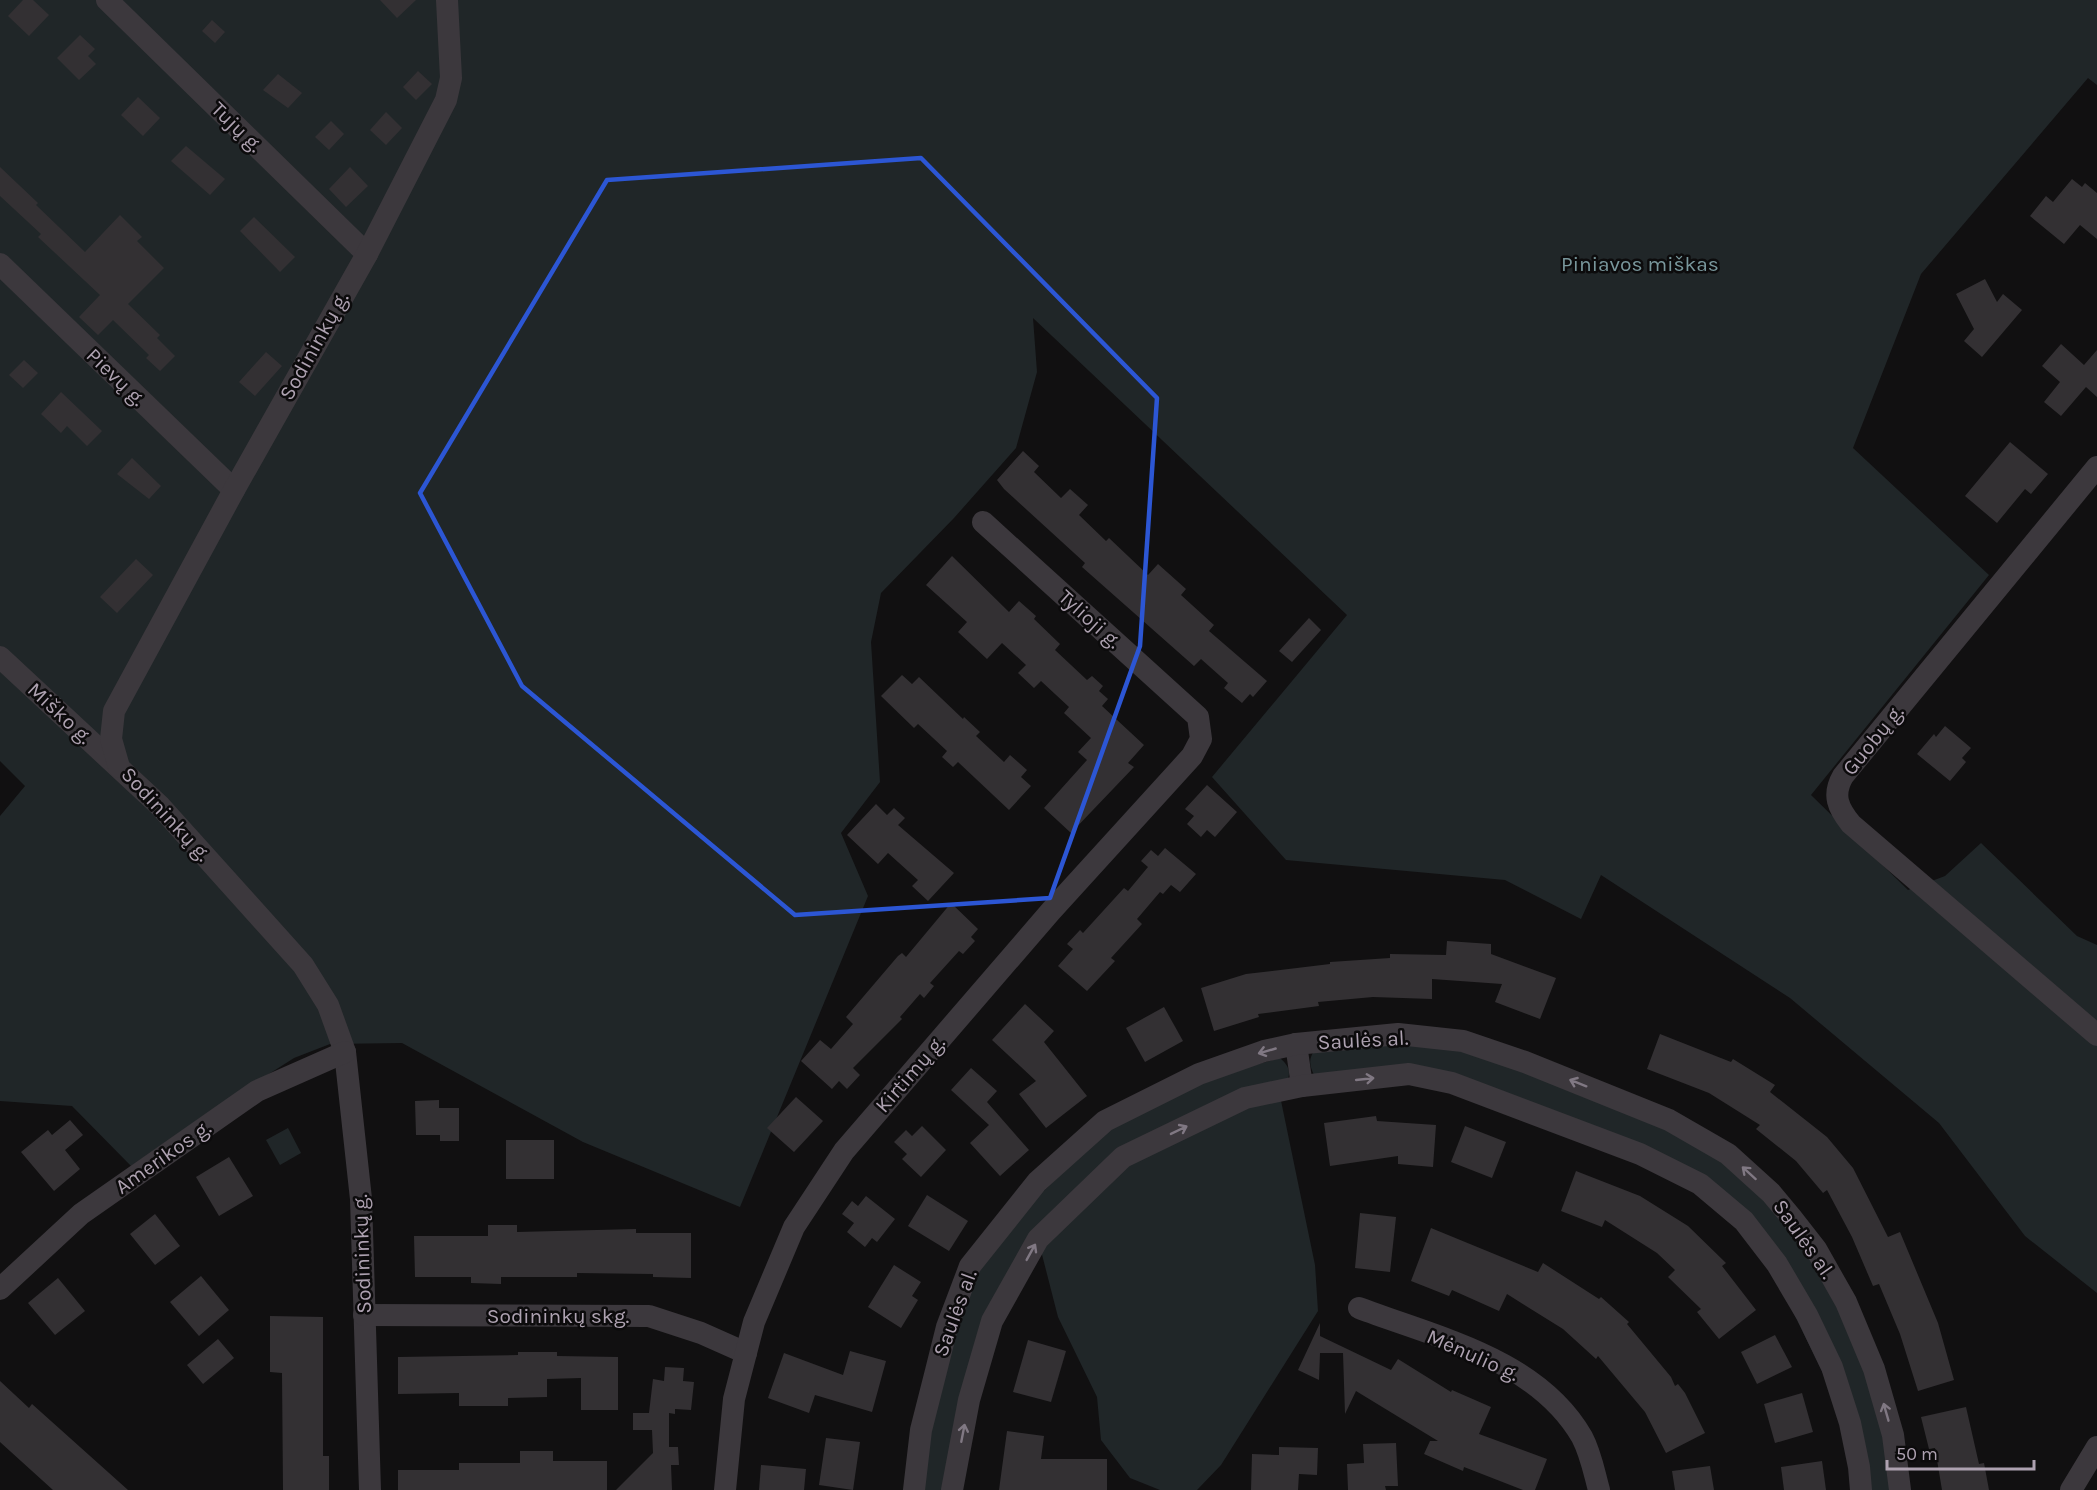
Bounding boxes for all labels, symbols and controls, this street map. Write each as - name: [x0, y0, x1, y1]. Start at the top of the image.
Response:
- street label: Tujų g.: [206, 97, 268, 157]
- park label: Piniavos miškas: [1561, 252, 1719, 276]
- street label: Sodininkų g.: [275, 288, 354, 404]
- street label: Pievų g.: [82, 343, 151, 411]
- street label: Tylioji g.: [1054, 585, 1126, 653]
- street label: Miško g.: [23, 677, 97, 749]
- street label: Guobų g.: [1837, 700, 1909, 780]
- street label: Sodininkų g.: [116, 762, 216, 866]
- street label: Saulės al.: [1317, 1026, 1409, 1054]
- street label: Kirtimų g.: [870, 1031, 950, 1117]
- one-way arrow: [1257, 1046, 1276, 1057]
- one-way arrow: [1355, 1073, 1375, 1084]
- one-way arrow: [1569, 1077, 1588, 1088]
- street label: Amerikos g.: [111, 1115, 216, 1199]
- one-way arrow: [1170, 1123, 1188, 1135]
- one-way arrow: [1742, 1166, 1757, 1181]
- street label: Sodininkų g.: [348, 1194, 376, 1314]
- street label: Saulės al.: [1768, 1195, 1840, 1283]
- one-way arrow: [1026, 1243, 1037, 1261]
- street label: Saulės al.: [928, 1266, 982, 1360]
- street label: Sodininkų skg.: [487, 1304, 629, 1328]
- street label: Mėnulio g.: [1423, 1324, 1523, 1386]
- one-way arrow: [1880, 1403, 1891, 1422]
- one-way arrow: [958, 1423, 969, 1443]
- scale bar: [1887, 1433, 2034, 1471]
- text: 50 m: [1896, 1443, 1938, 1465]

